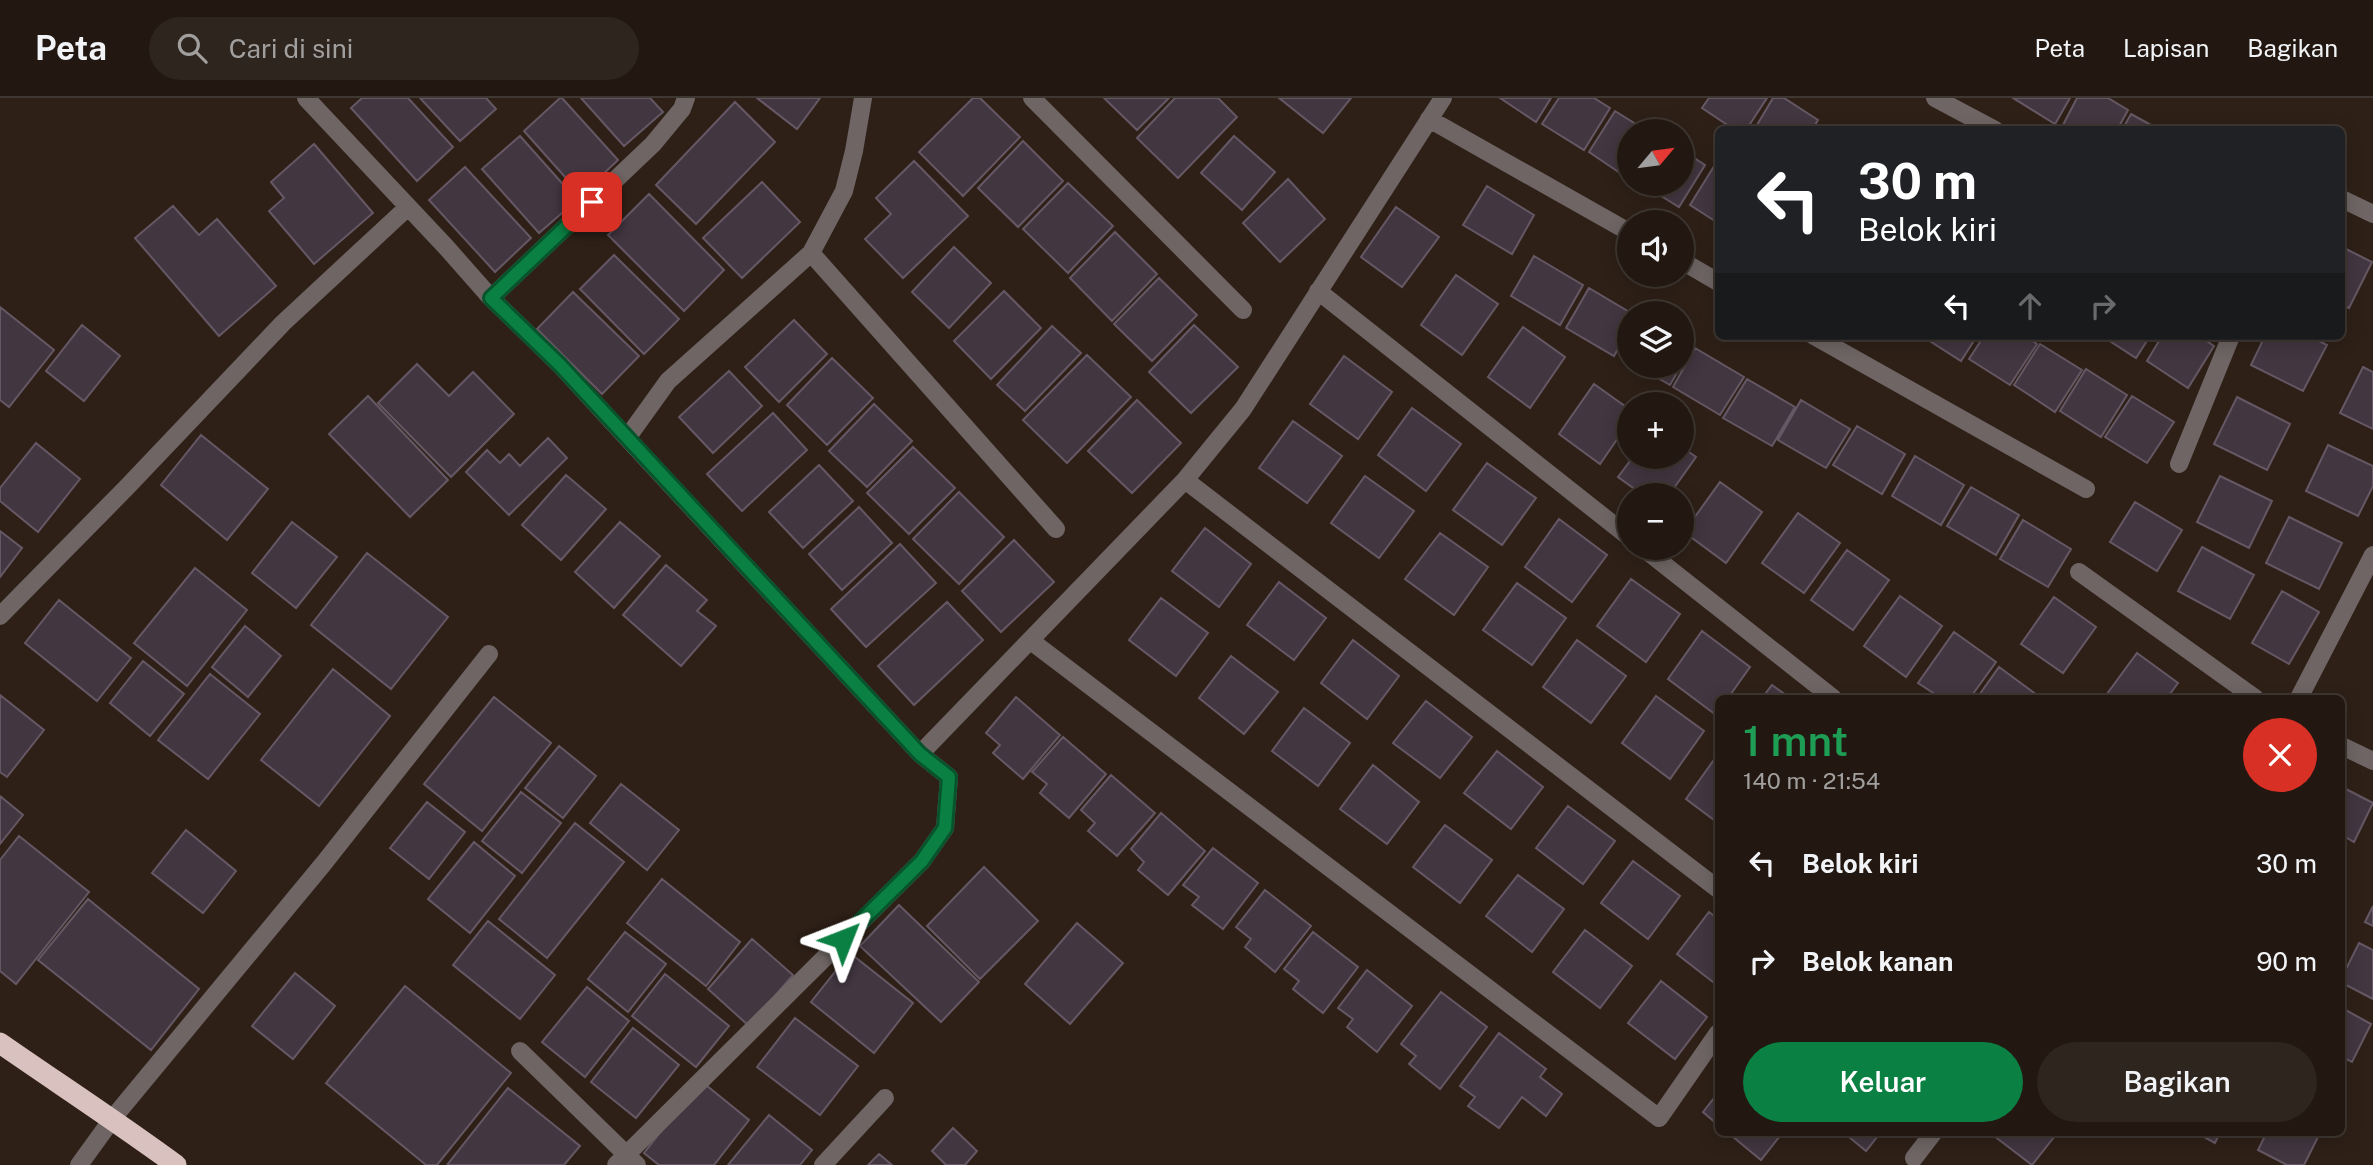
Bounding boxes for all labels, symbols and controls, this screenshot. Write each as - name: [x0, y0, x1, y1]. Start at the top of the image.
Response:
- search box: [149, 17, 639, 80]
- text: Peta: [35, 29, 107, 67]
- icon: search: [173, 29, 211, 67]
- text: Cari di sini: [229, 33, 353, 64]
- text: Peta: [2034, 34, 2085, 62]
- text: Lapisan: [2123, 34, 2209, 62]
- text: Bagikan: [2247, 34, 2338, 62]
- north arrow: [1617, 119, 1694, 196]
- map controls: [1617, 119, 1694, 560]
- text: 30 m: [1858, 152, 1977, 210]
- icon: left: [1743, 154, 1834, 245]
- pin: [562, 172, 622, 232]
- icon: arrive: [573, 183, 611, 221]
- button: sound: [1617, 210, 1694, 287]
- text: Belok kiri: [1858, 211, 1997, 248]
- icon: left: [1938, 287, 1976, 325]
- icon: ahead: [2011, 287, 2049, 325]
- icon: right: [2084, 287, 2122, 325]
- button: layers: [1617, 301, 1694, 378]
- button: +: [1617, 392, 1694, 469]
- button: −: [1617, 483, 1694, 560]
- text: 1 mnt: [1743, 716, 1848, 765]
- button: close: [2243, 718, 2317, 792]
- text: 140 m · 21:54: [1743, 767, 1880, 794]
- icon: left: [1743, 844, 1781, 882]
- text: Belok kiri: [1802, 848, 1918, 879]
- text: 30 m: [2256, 848, 2317, 879]
- position arrow: [806, 902, 880, 976]
- icon: right: [1743, 942, 1781, 980]
- text: Belok kanan: [1802, 946, 1953, 977]
- text: 90 m: [2256, 946, 2317, 977]
- button: Keluar: [1743, 1042, 2023, 1122]
- button: Bagikan: [2037, 1042, 2317, 1122]

